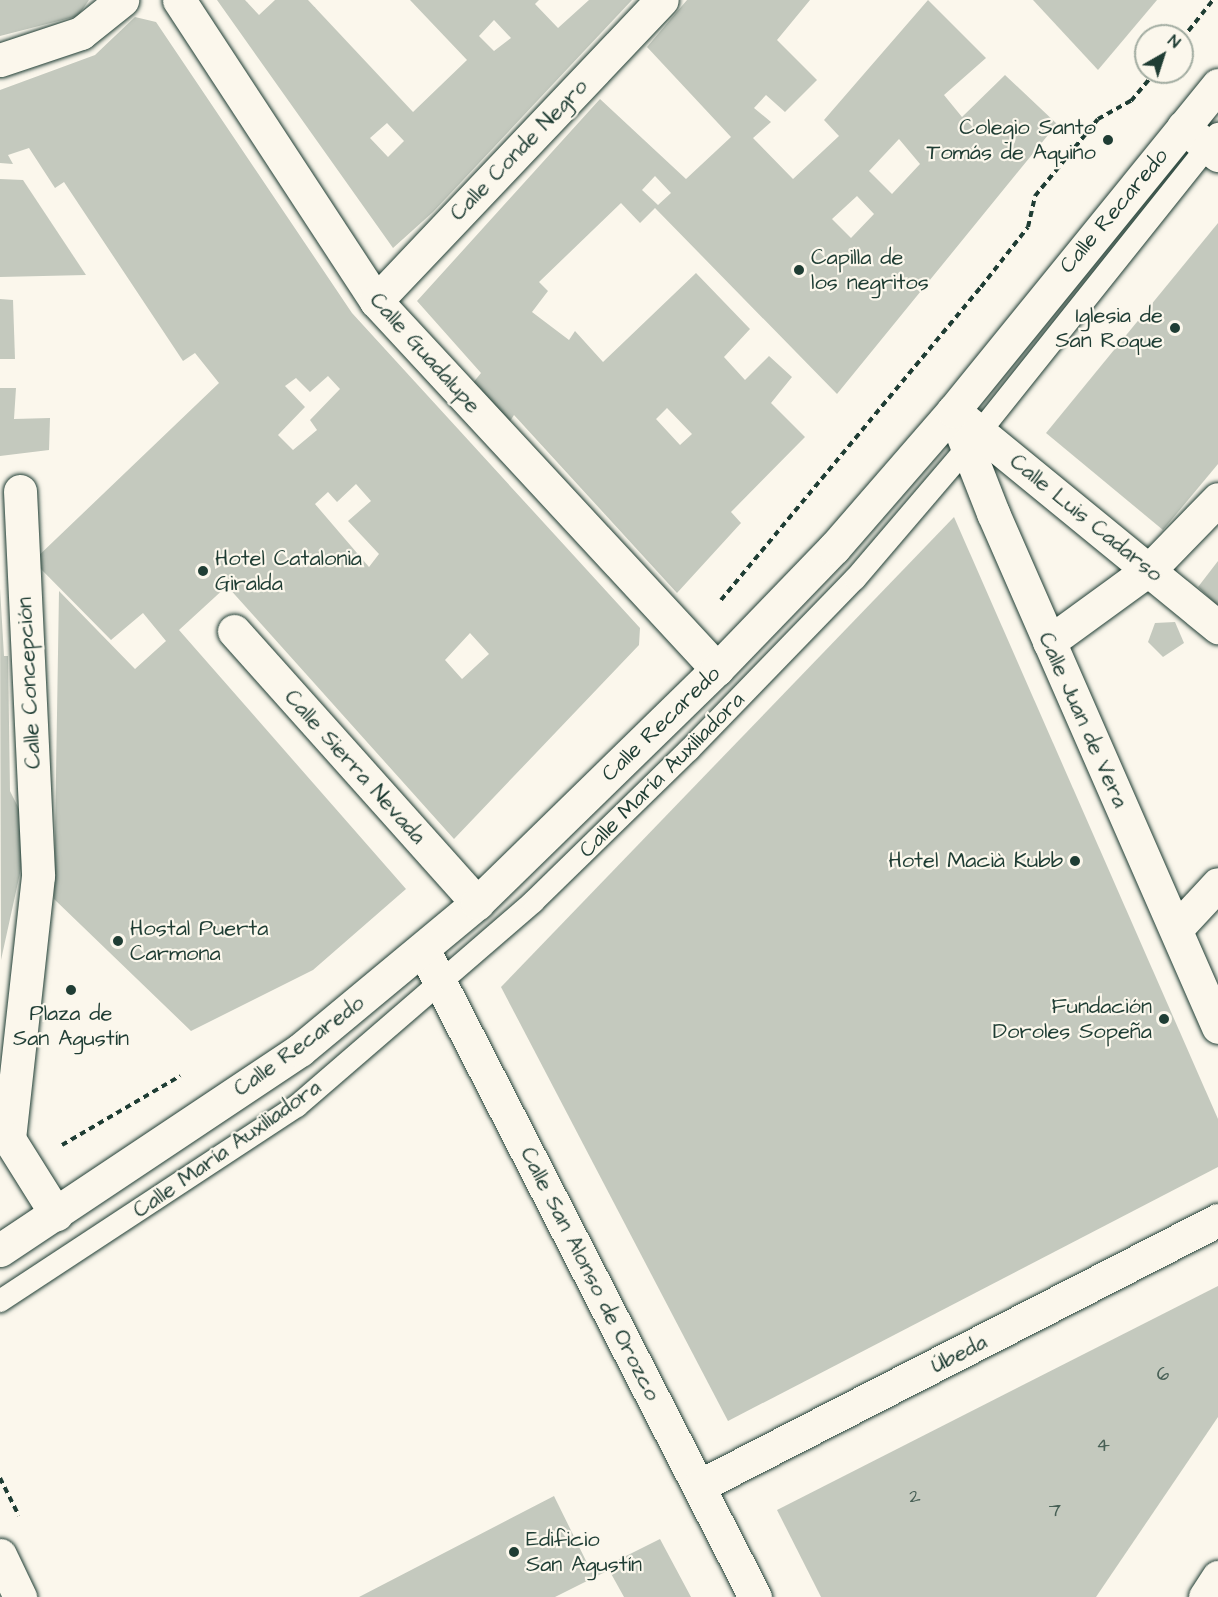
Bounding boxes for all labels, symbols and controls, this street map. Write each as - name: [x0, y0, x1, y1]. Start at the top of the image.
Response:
- north arrow: [1134, 24, 1194, 84]
- text: N: [1163, 30, 1185, 53]
- street label: Calle Conde Negro: [445, 74, 593, 226]
- place label: Colegio Santo Tomás de Aquino: [926, 114, 1096, 166]
- marker: Colegio Santo Tomás de Aquino: [1101, 133, 1115, 147]
- street label: Calle Recaredo: [1054, 143, 1174, 279]
- place label: Capilla de los negritos: [811, 244, 929, 296]
- marker: Capilla de los negritos: [792, 263, 806, 277]
- street label: Calle Guadalupe: [364, 287, 486, 419]
- place label: Iglesia de San Roque: [1055, 302, 1163, 354]
- marker: Iglesia de San Roque: [1168, 321, 1182, 335]
- street label: Calle Luis Cadarso: [1004, 448, 1168, 588]
- place label: Hotel Catalonia Giralda: [215, 545, 362, 596]
- marker: Hotel Catalonia Giralda: [196, 564, 210, 578]
- street label: Calle Concepción: [11, 596, 47, 770]
- street label: Calle Juan de Vera: [1032, 628, 1134, 812]
- street label: Calle Recaredo: [596, 661, 726, 787]
- street label: Calle Sierra Nevada: [279, 684, 431, 850]
- street label: Calle María Auxiliadora: [574, 687, 750, 863]
- place label: Hotel Macià Kubb: [888, 848, 1063, 874]
- marker: Hotel Macià Kubb: [1068, 854, 1082, 868]
- place label: Hostal Puerta Carmona: [130, 915, 268, 966]
- marker: Hostal Puerta Carmona: [111, 934, 125, 948]
- marker: Plaza de San Agustín: [64, 983, 78, 997]
- street label: Calle Recaredo: [229, 990, 369, 1102]
- place label: Fundación Doroles Sopeña: [993, 993, 1152, 1044]
- place label: Plaza de San Agustín: [13, 1000, 129, 1052]
- marker: Fundación Doroles Sopeña: [1157, 1012, 1171, 1026]
- street label: Calle María Auxiliadora: [128, 1074, 326, 1224]
- street label: Calle San Alonso de Orozco: [514, 1143, 666, 1405]
- street label: Úbeda: [927, 1329, 991, 1379]
- house number: 6: [1157, 1362, 1169, 1386]
- house number: 4: [1096, 1433, 1110, 1457]
- house number: 2: [909, 1484, 921, 1508]
- house number: 7: [1049, 1498, 1061, 1522]
- place label: Edificio San Agustín: [526, 1526, 642, 1578]
- marker: Edificio San Agustín: [507, 1545, 521, 1559]

